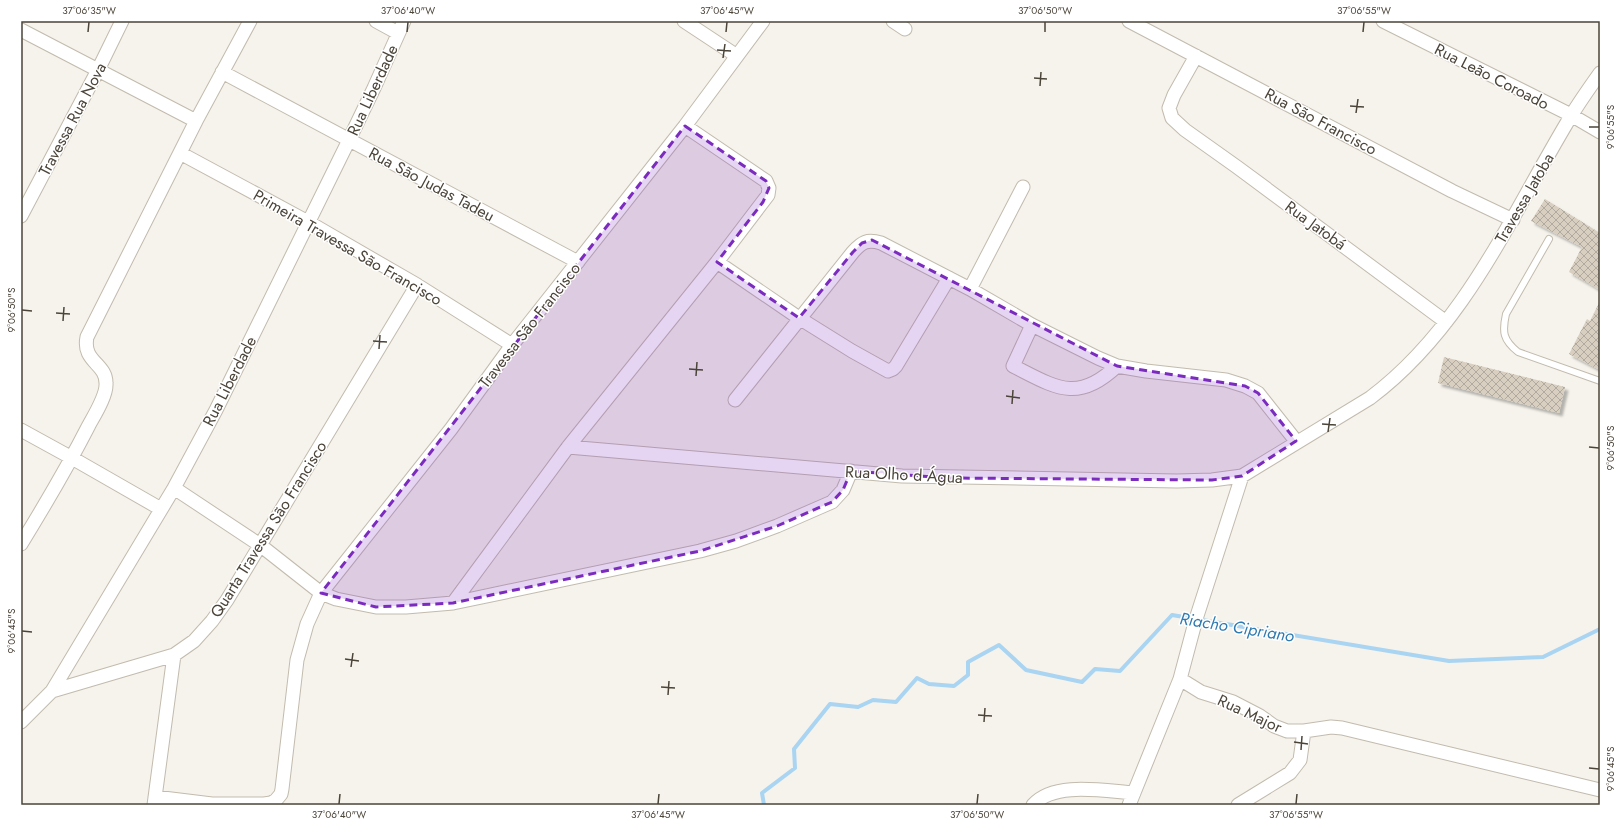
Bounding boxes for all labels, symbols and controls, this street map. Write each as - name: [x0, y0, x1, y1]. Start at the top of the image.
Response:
- text: 37°06'35"W: [62, 3, 116, 18]
- text: 37°06'40"W: [381, 3, 435, 18]
- text: 37°06'45"W: [700, 3, 754, 18]
- text: 37°06'50"W: [1018, 3, 1072, 18]
- text: 37°06'55"W: [1337, 3, 1391, 18]
- street label: Rua Leão Coroado: [1430, 38, 1553, 115]
- street label: Rua Liberdade: [341, 41, 404, 140]
- street label: Travessa Rua Nova: [33, 59, 112, 180]
- street label: Rua São Francisco: [1261, 82, 1381, 161]
- text: 9°06'55"S: [1603, 104, 1618, 149]
- street label: Rua São Judas Tadeu: [365, 142, 499, 227]
- street label: Travessa Jatoba: [1489, 149, 1560, 248]
- street label: Primeira Travessa São Francisco: [249, 184, 447, 311]
- street label: Rua Jatobá: [1280, 195, 1351, 256]
- street label: Travessa São Francisco: [473, 257, 586, 393]
- text: 9°06'50"S: [4, 287, 19, 332]
- street label: Rua Liberdade: [197, 332, 262, 430]
- text: 9°06'50"S: [1603, 425, 1618, 470]
- street label: Quarta Travessa São Francisco: [205, 436, 332, 622]
- street label: Rua Olho d Água: [845, 460, 963, 489]
- water label: Riacho Cipriano: [1178, 606, 1296, 648]
- text: 9°06'45"S: [4, 608, 19, 653]
- street label: Rua Major: [1214, 689, 1286, 739]
- text: 9°06'45"S: [1603, 746, 1618, 791]
- text: 37°06'40"W: [312, 807, 366, 822]
- text: 37°06'45"W: [631, 807, 685, 822]
- text: 37°06'50"W: [950, 807, 1004, 822]
- text: 37°06'55"W: [1269, 807, 1323, 822]

